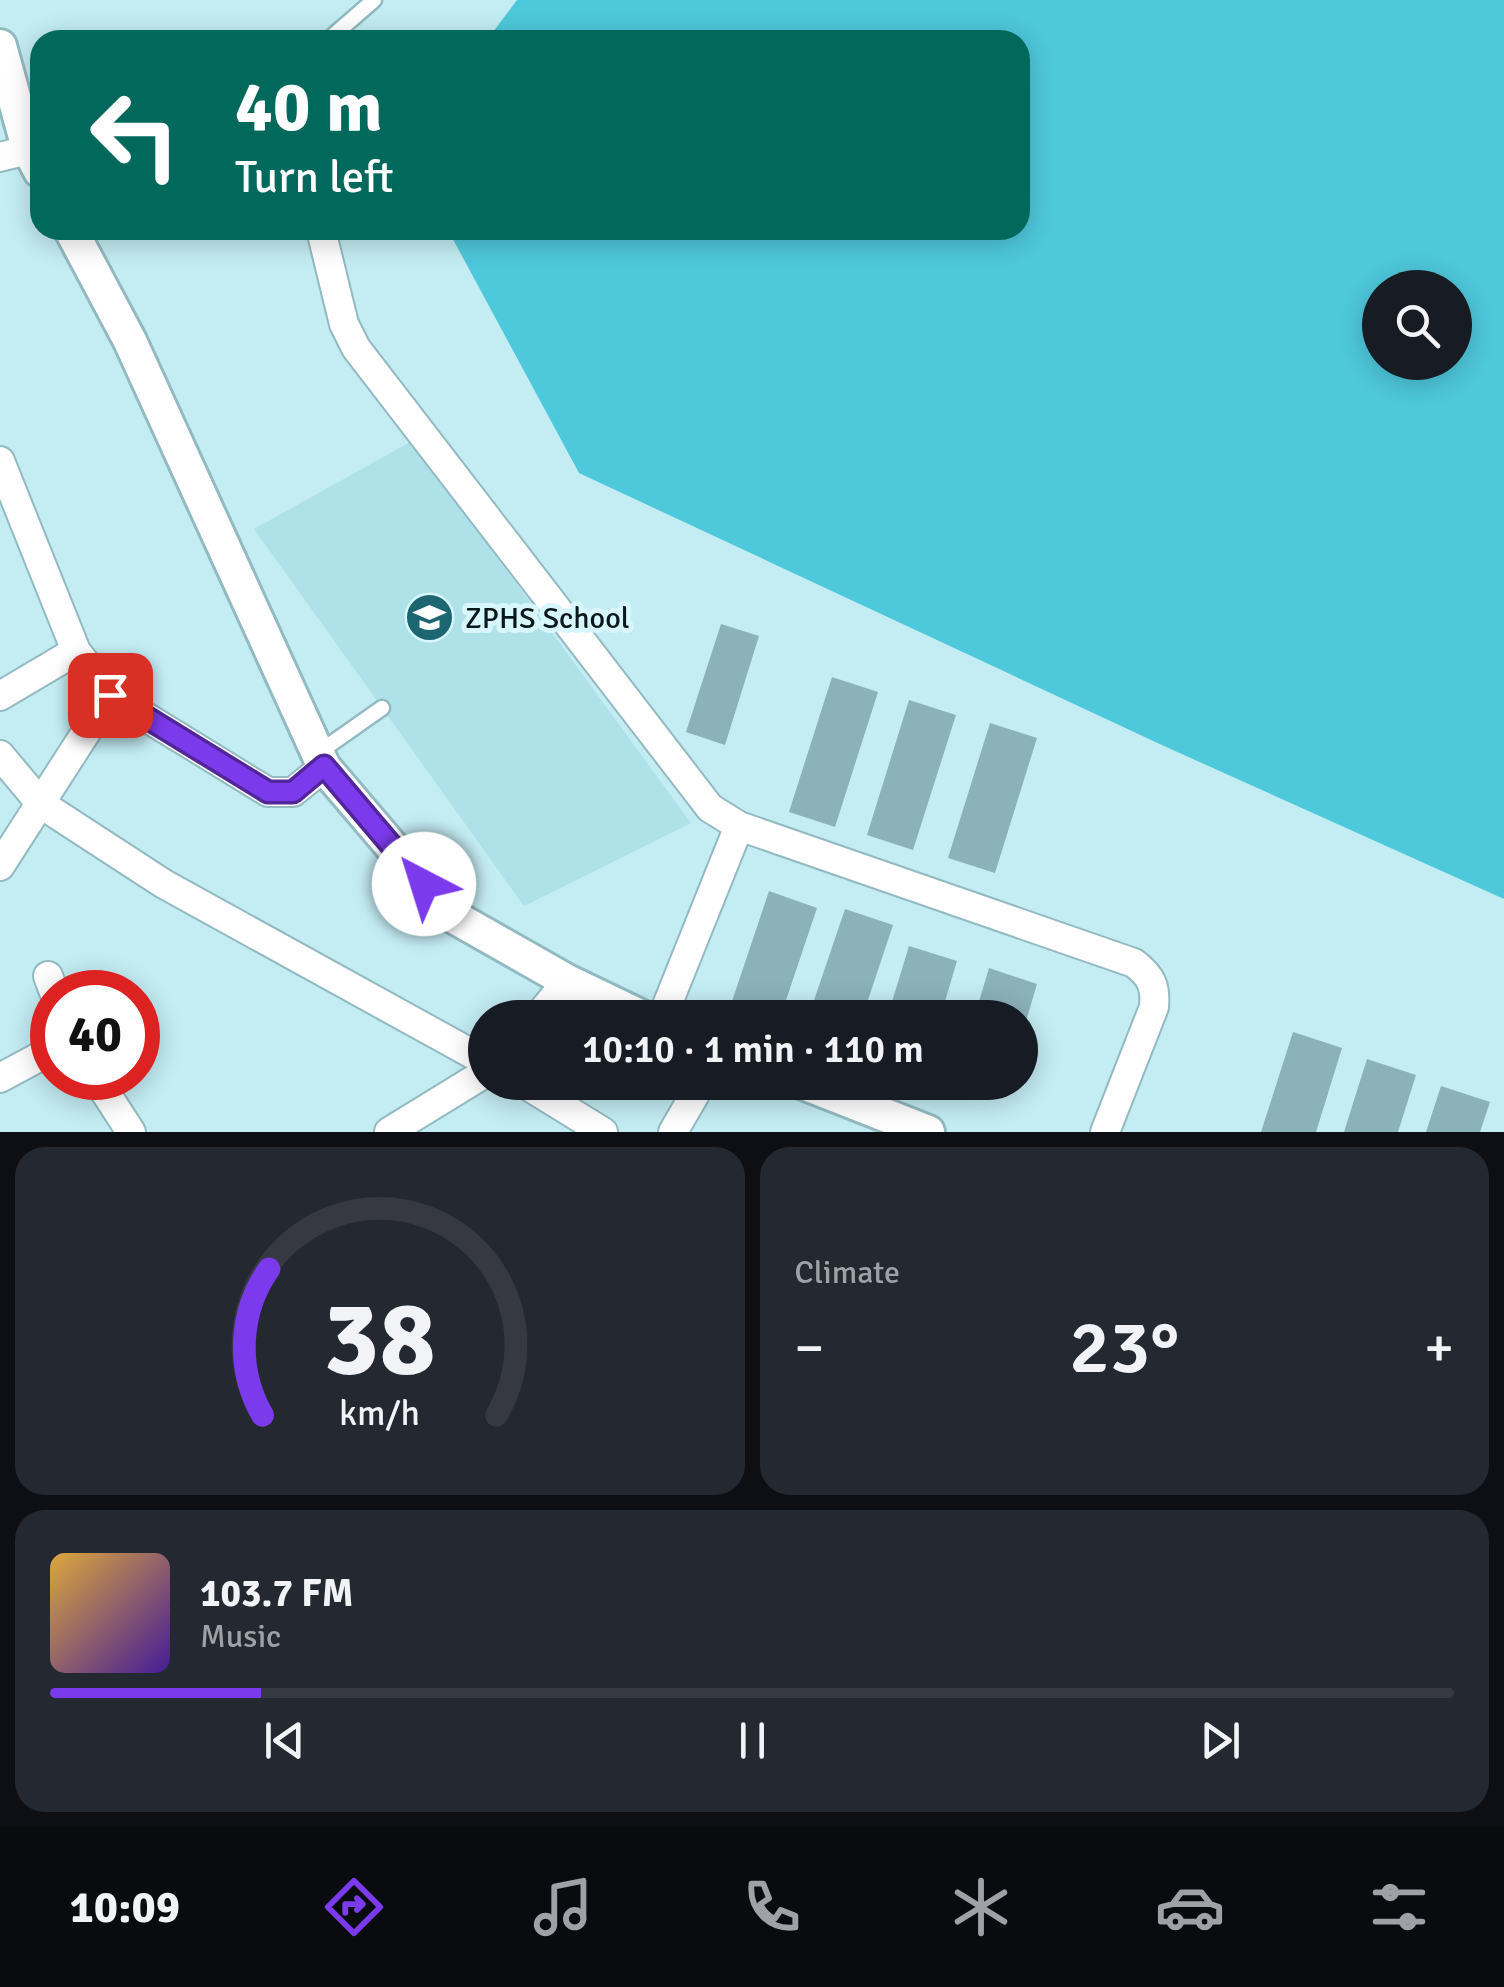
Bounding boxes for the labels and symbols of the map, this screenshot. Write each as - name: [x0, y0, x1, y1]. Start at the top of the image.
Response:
- school or university icon: ZPHS School: [404, 592, 456, 644]
- place label: ZPHS School: [465, 600, 630, 637]
- pin: [68, 653, 153, 738]
- position arrow: [372, 832, 476, 936]
- speed limit sign: 40: [30, 970, 160, 1100]

